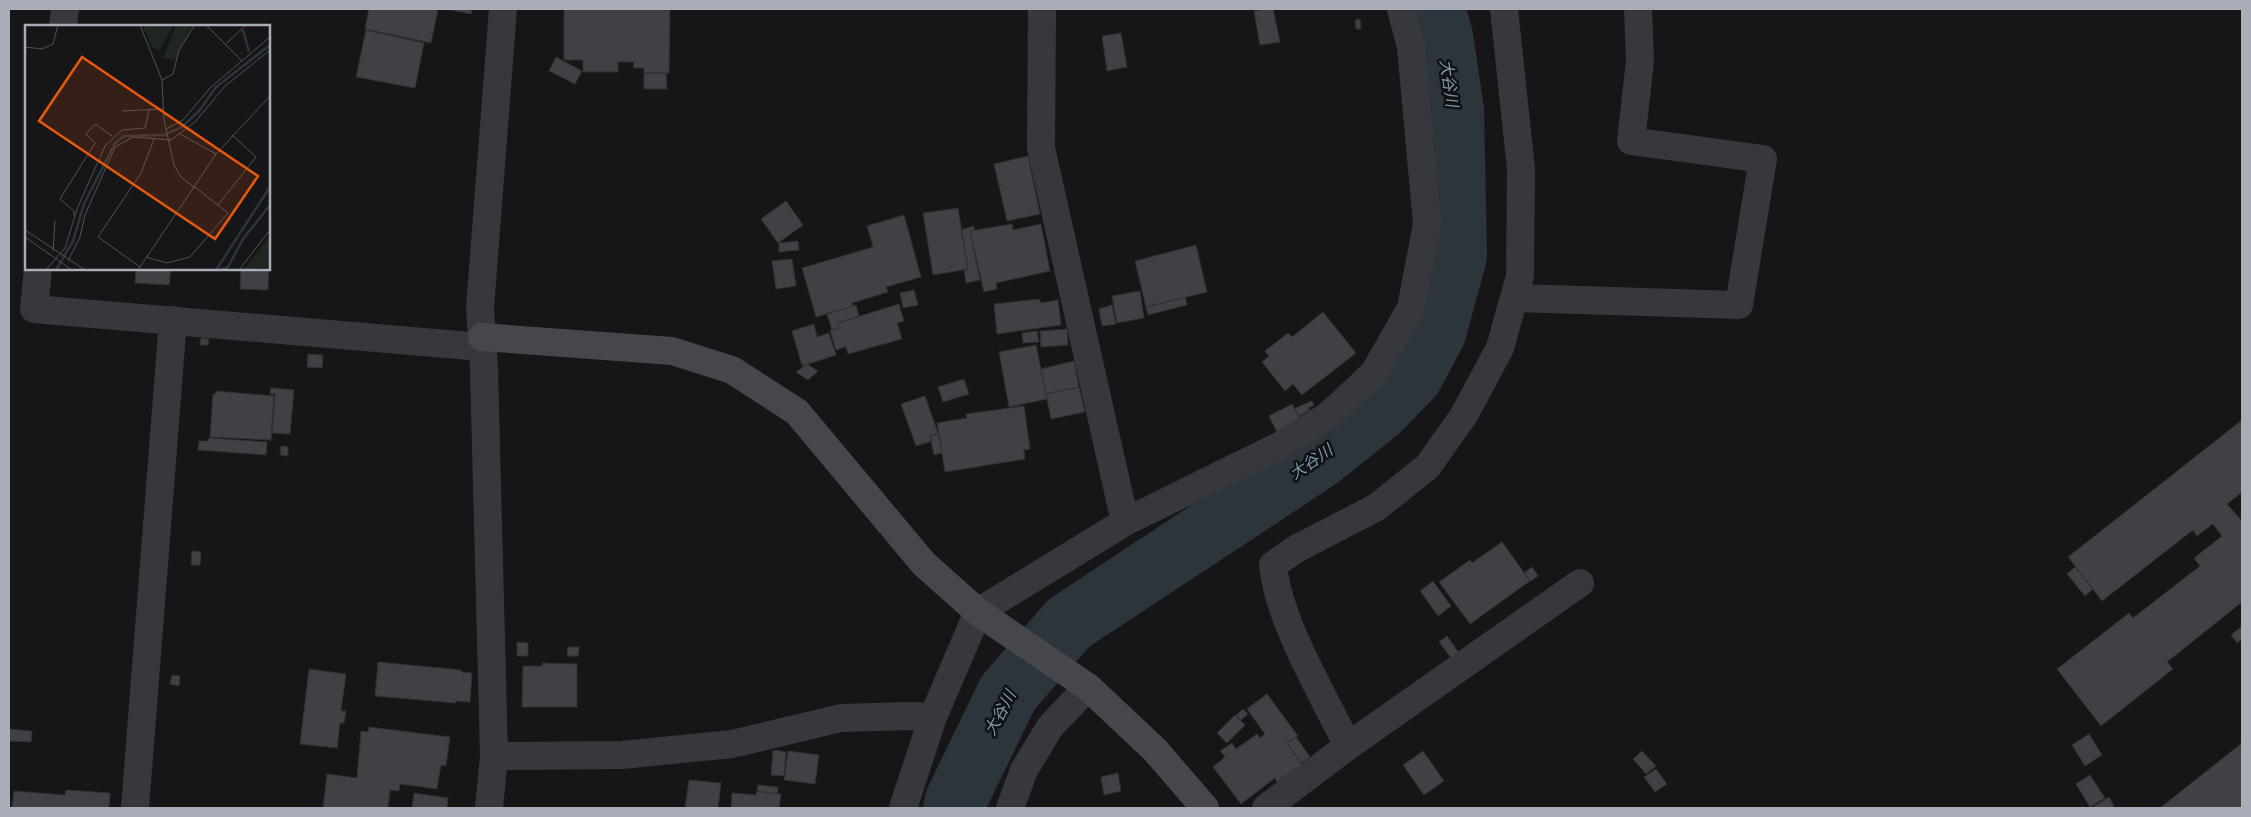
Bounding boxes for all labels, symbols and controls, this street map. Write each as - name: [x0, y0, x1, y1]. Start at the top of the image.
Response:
- inset map: [25, 25, 270, 270]
- water label: 大谷川: [1436, 58, 1462, 110]
- water label: 大谷川: [1286, 439, 1338, 484]
- water label: 大谷川: [980, 686, 1021, 739]

